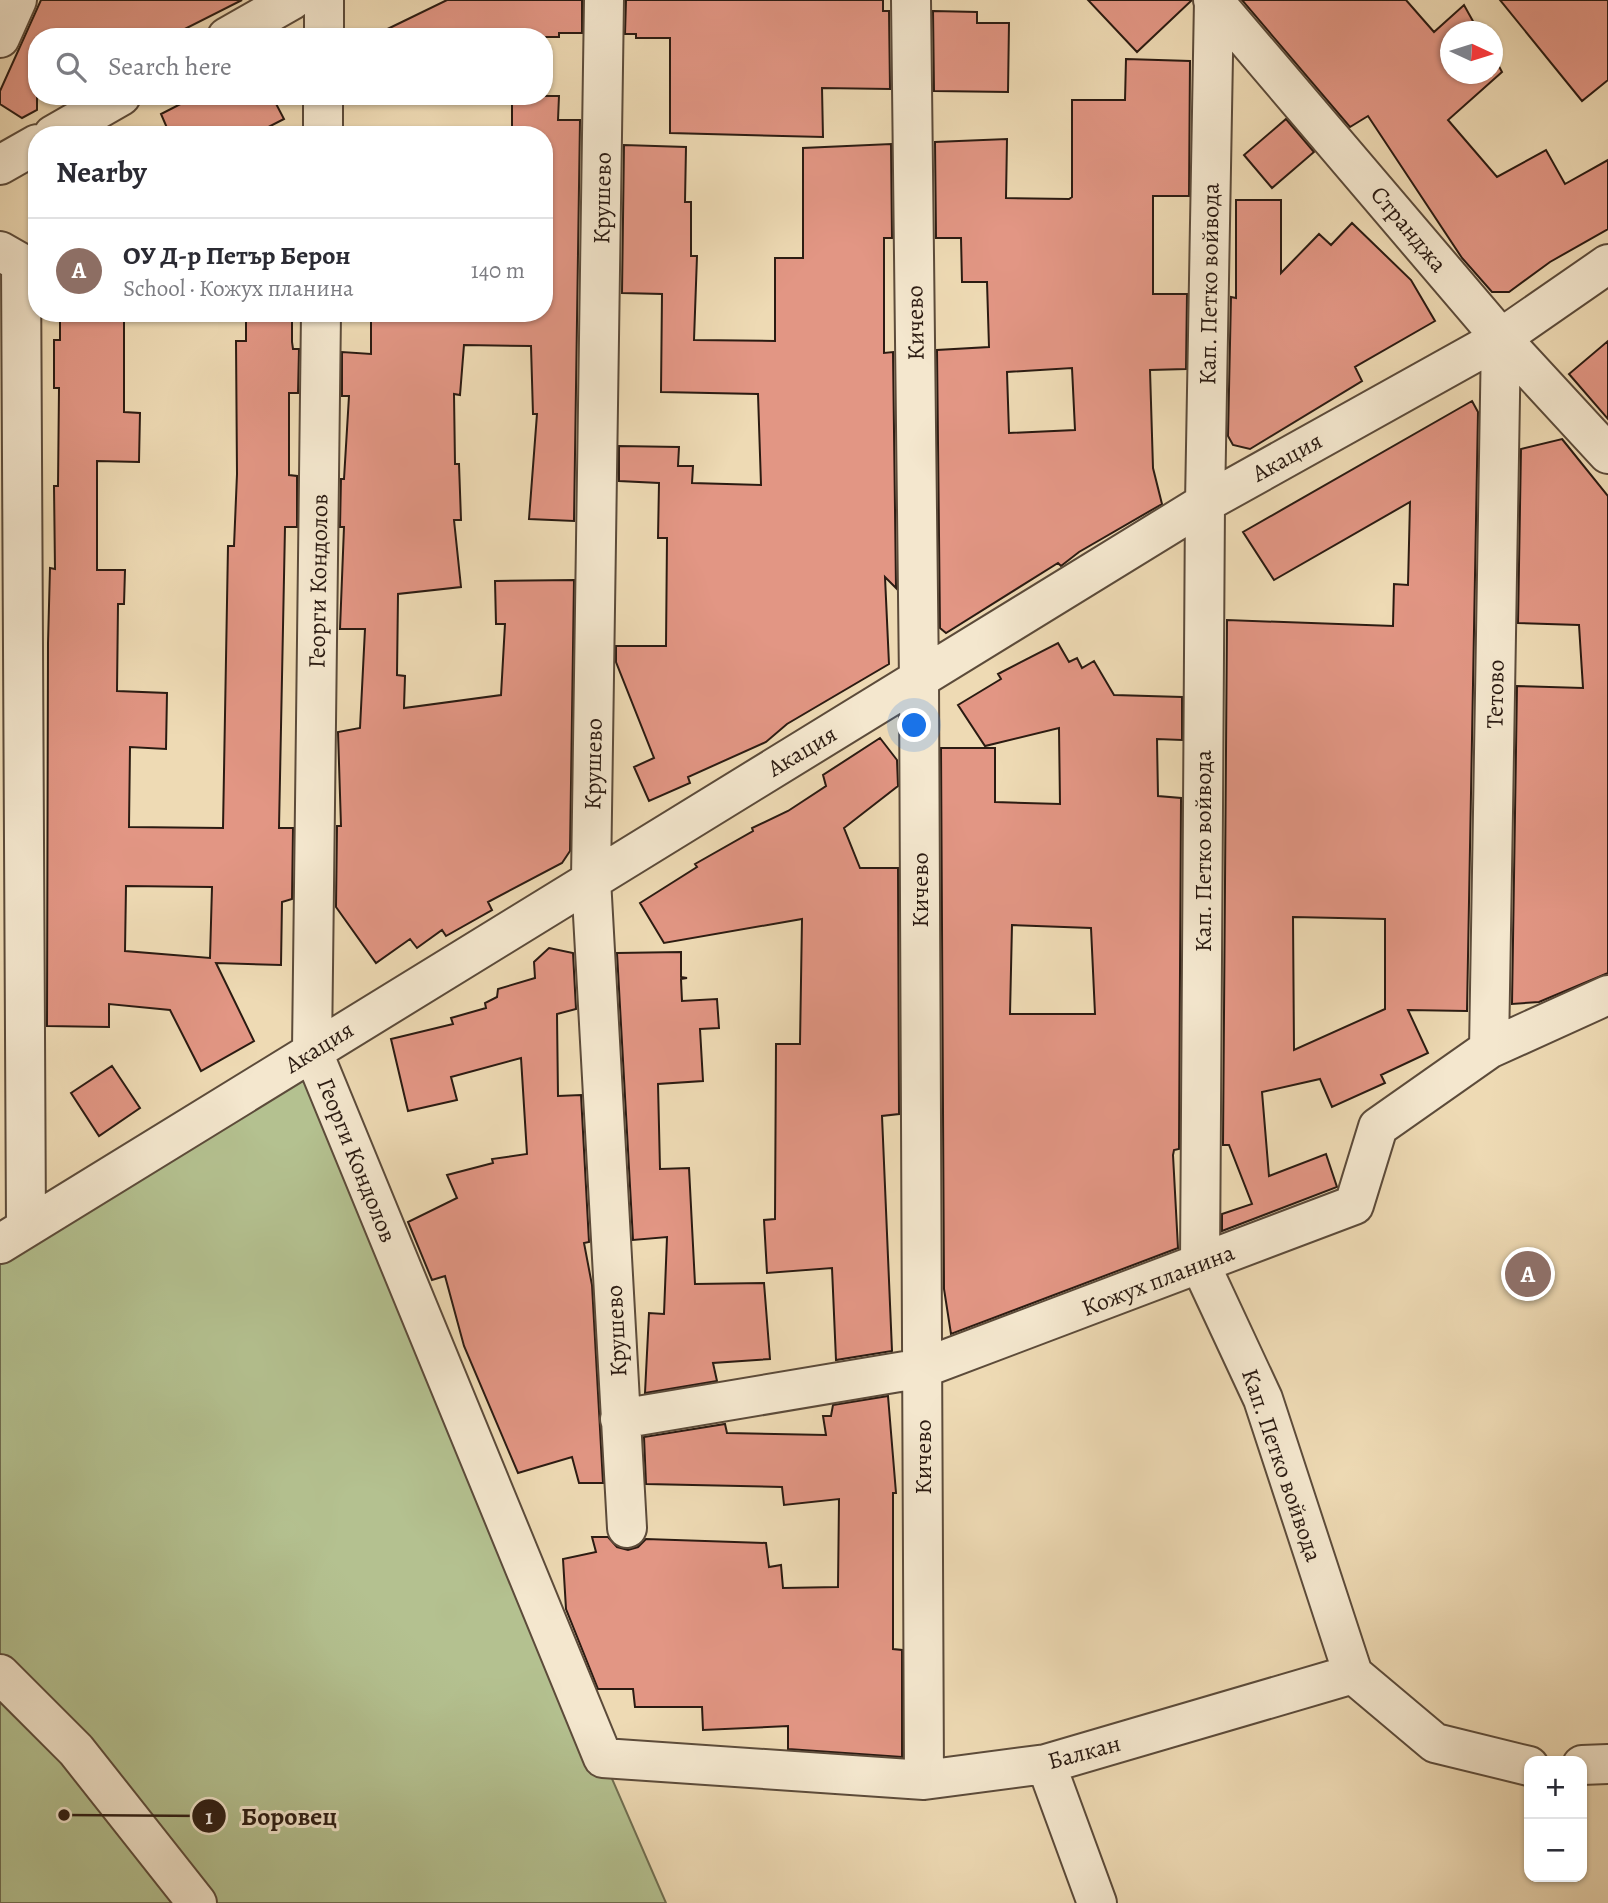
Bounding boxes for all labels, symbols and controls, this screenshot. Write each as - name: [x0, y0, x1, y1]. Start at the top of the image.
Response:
- north arrow: [1440, 21, 1503, 84]
- search box: [28, 28, 553, 105]
- icon: search: [52, 48, 90, 86]
- text: Search here: [108, 49, 232, 84]
- text: Nearby: [56, 152, 147, 192]
- street label: Крушево: [585, 152, 619, 244]
- street label: Странджа: [1363, 179, 1455, 279]
- street label: Кап. Петко войвода: [1191, 183, 1227, 385]
- text: ОУ Д-р Петър Берон: [123, 238, 351, 273]
- text: A: [72, 255, 86, 286]
- text: 140 m: [471, 255, 525, 286]
- text: School · Кожух планина: [123, 273, 354, 304]
- street label: Кичево: [898, 285, 932, 361]
- street label: Акация: [1245, 425, 1328, 490]
- street label: Георги Кондолов: [300, 493, 336, 669]
- street label: Тетово: [1478, 659, 1512, 729]
- your location: [897, 708, 931, 742]
- street label: Крушево: [576, 718, 610, 810]
- street label: Акация: [761, 718, 843, 785]
- street label: Кап. Петко войвода: [1187, 750, 1219, 952]
- street label: Кичево: [904, 852, 936, 928]
- street label: Акация: [278, 1013, 360, 1081]
- street label: Георги Кондолов: [309, 1073, 405, 1247]
- street label: Кожух планина: [1077, 1236, 1239, 1324]
- pin: A: [1505, 1248, 1551, 1300]
- street label: Крушево: [598, 1284, 634, 1378]
- street label: Кап. Петко войвода: [1234, 1364, 1330, 1566]
- street label: Кичево: [907, 1419, 939, 1495]
- street label: Балкан: [1044, 1727, 1124, 1777]
- map controls: [1524, 1756, 1587, 1882]
- button: +: [1524, 1756, 1587, 1819]
- callout: Боровец: [191, 1793, 351, 1840]
- text: Боровец: [241, 1799, 337, 1834]
- text: 1: [205, 1803, 213, 1831]
- button: −: [1524, 1819, 1587, 1882]

